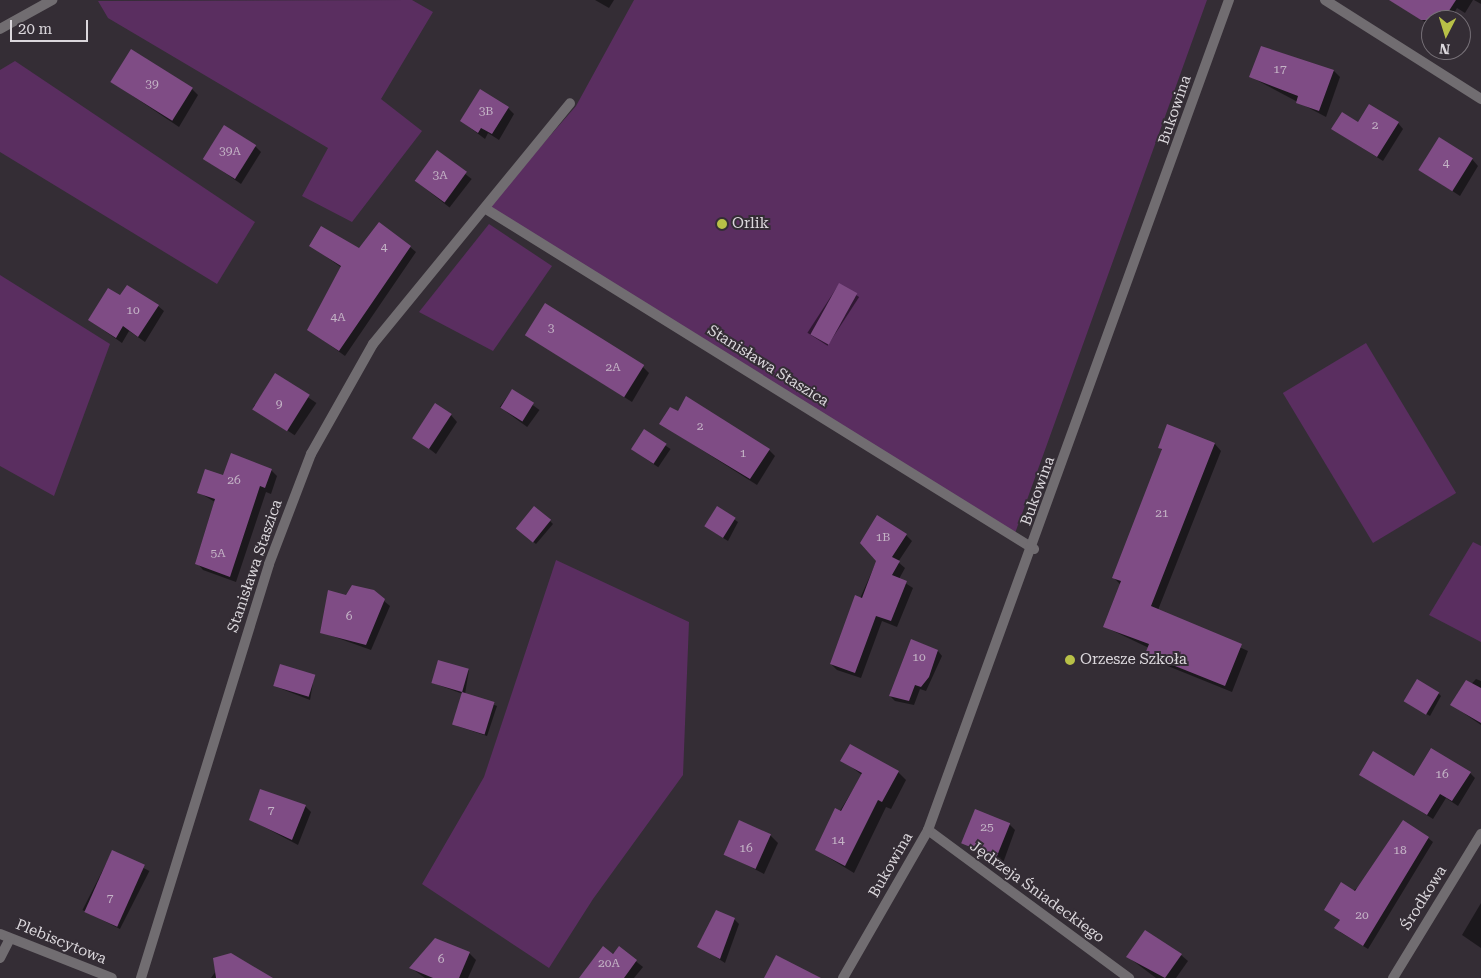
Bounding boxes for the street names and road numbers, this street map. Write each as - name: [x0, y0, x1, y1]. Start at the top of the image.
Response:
- street label: Bukowina: [1155, 73, 1195, 147]
- street label: Stanisława Staszica: [704, 321, 832, 411]
- street label: Bukowina: [1017, 454, 1059, 528]
- street label: Stanisława Staszica: [224, 497, 286, 635]
- street label: Bukowina: [865, 829, 917, 901]
- street label: Jędrzeja Śniadeckiego: [966, 837, 1108, 947]
- street label: Środkowa: [1397, 863, 1451, 933]
- street label: Plebiscytowa: [13, 916, 109, 968]

